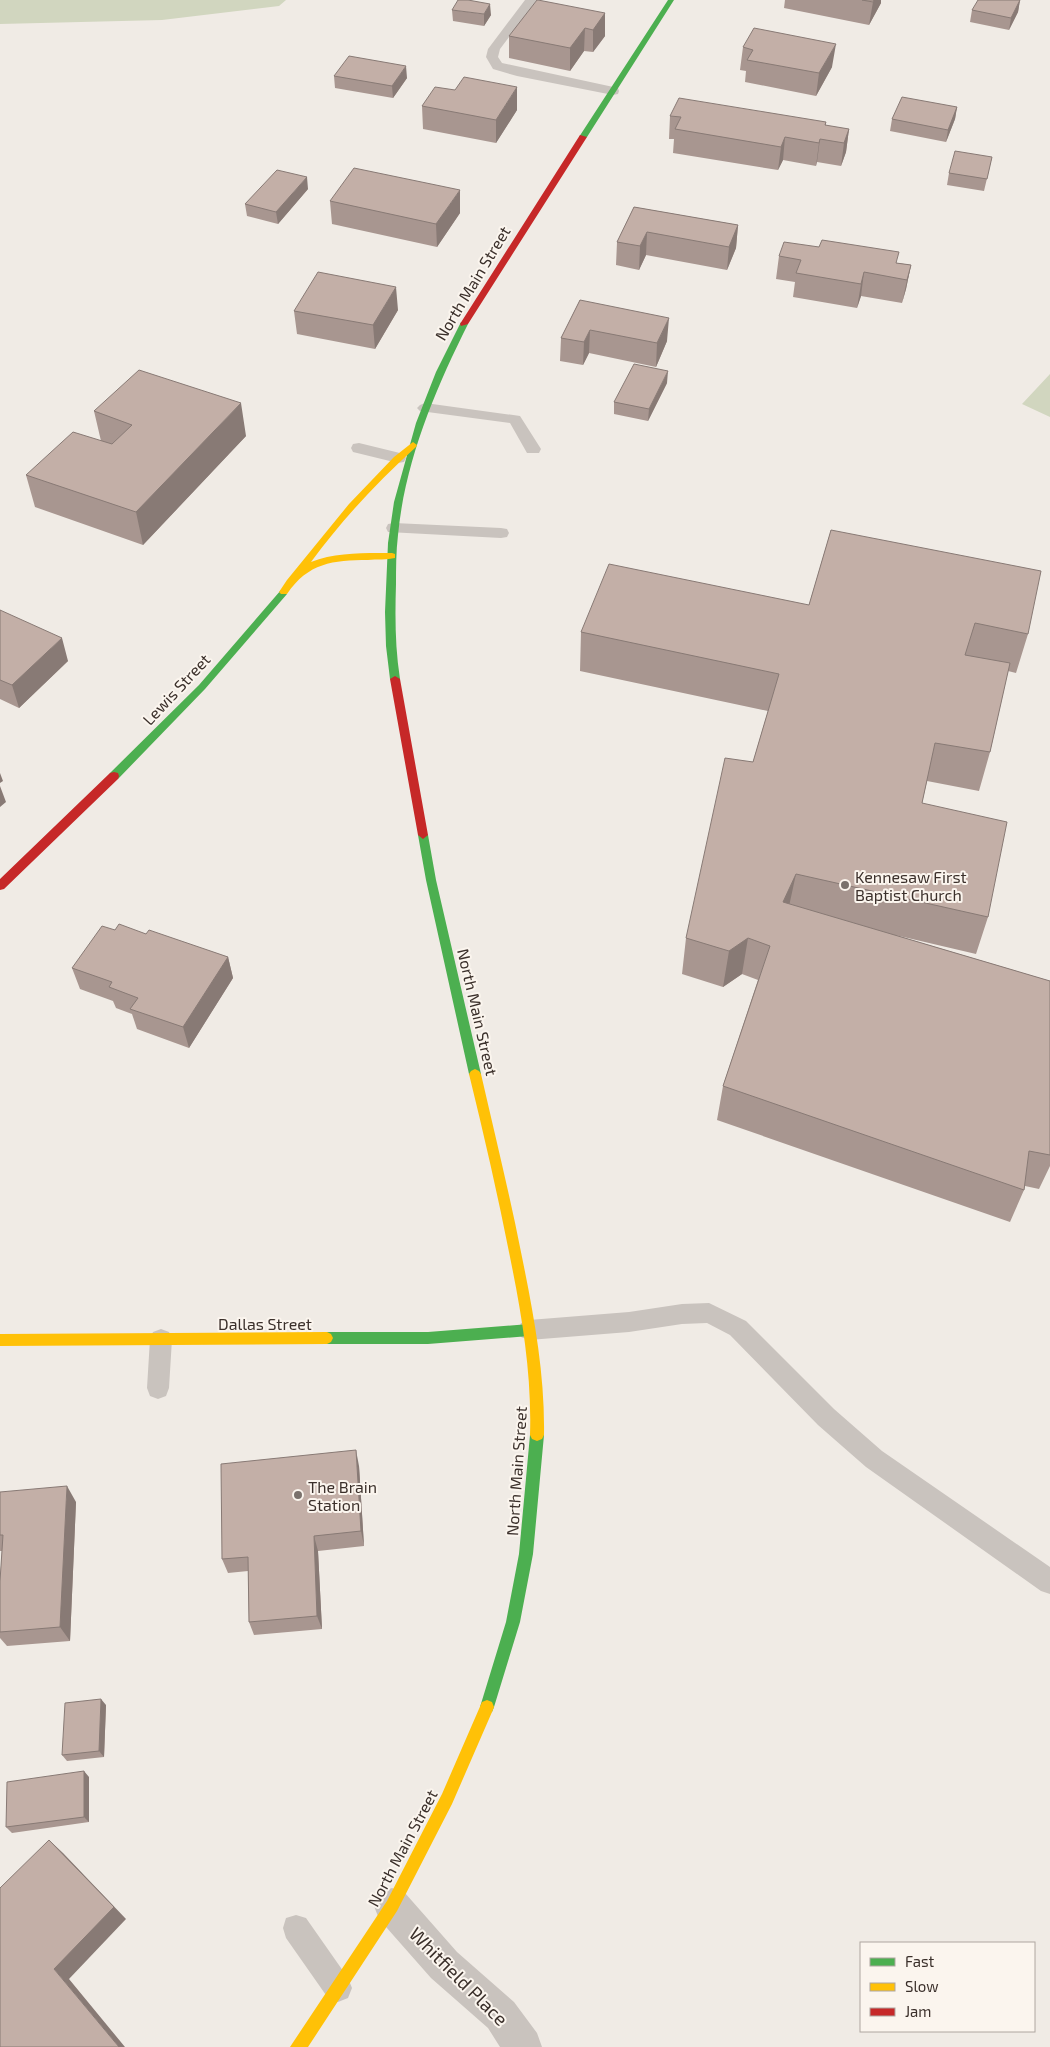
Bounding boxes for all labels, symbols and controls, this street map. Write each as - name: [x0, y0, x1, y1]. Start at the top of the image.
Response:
- street label: North Main Street: [430, 222, 514, 344]
- street label: Lewis Street: [138, 650, 214, 728]
- place label: Kennesaw First Baptist Church: [855, 867, 967, 904]
- marker: Kennesaw First Baptist Church: [839, 879, 851, 891]
- street label: North Main Street: [454, 947, 502, 1077]
- street label: Dallas Street: [218, 1314, 312, 1333]
- street label: North Main Street: [502, 1406, 530, 1536]
- place label: The Brain Station: [308, 1477, 377, 1514]
- marker: The Brain Station: [292, 1489, 304, 1501]
- street label: North Main Street: [363, 1786, 441, 1910]
- street label: Whitfield Place: [405, 1922, 513, 2030]
- legend: [860, 1942, 1035, 2032]
- text: Fast: [905, 1952, 935, 1970]
- text: Slow: [905, 1977, 939, 1995]
- text: Jam: [905, 2002, 931, 2020]

